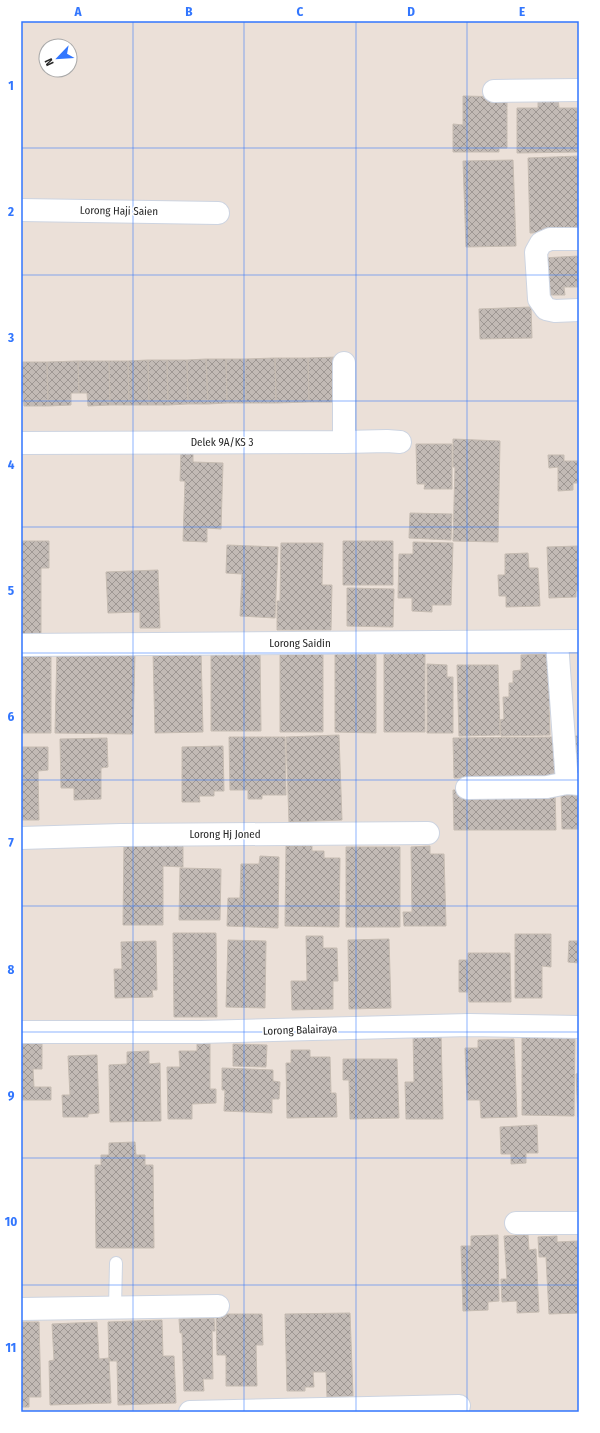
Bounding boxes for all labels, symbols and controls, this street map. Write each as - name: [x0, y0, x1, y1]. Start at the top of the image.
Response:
- text: A: [73, 4, 82, 19]
- text: B: [185, 4, 193, 19]
- text: C: [297, 4, 304, 19]
- text: D: [407, 4, 415, 19]
- text: E: [519, 4, 525, 19]
- north arrow: [38, 38, 78, 78]
- text: N: [42, 56, 57, 68]
- text: 1: [8, 78, 14, 93]
- text: 2: [7, 204, 14, 219]
- street label: Lorong Haji Saien: [80, 204, 158, 218]
- text: 3: [7, 330, 14, 345]
- street label: Delek 9A/KS 3: [191, 436, 253, 449]
- text: 4: [8, 457, 15, 472]
- text: 5: [8, 583, 14, 598]
- street label: Lorong Saidin: [269, 637, 331, 650]
- text: 6: [8, 709, 15, 724]
- street label: Lorong Hj Joned: [189, 828, 261, 841]
- text: 7: [8, 835, 14, 850]
- text: 8: [8, 962, 15, 977]
- street label: Lorong Balairaya: [263, 1022, 337, 1038]
- text: 9: [8, 1088, 15, 1103]
- text: 10: [5, 1214, 17, 1229]
- text: 11: [6, 1340, 16, 1355]

